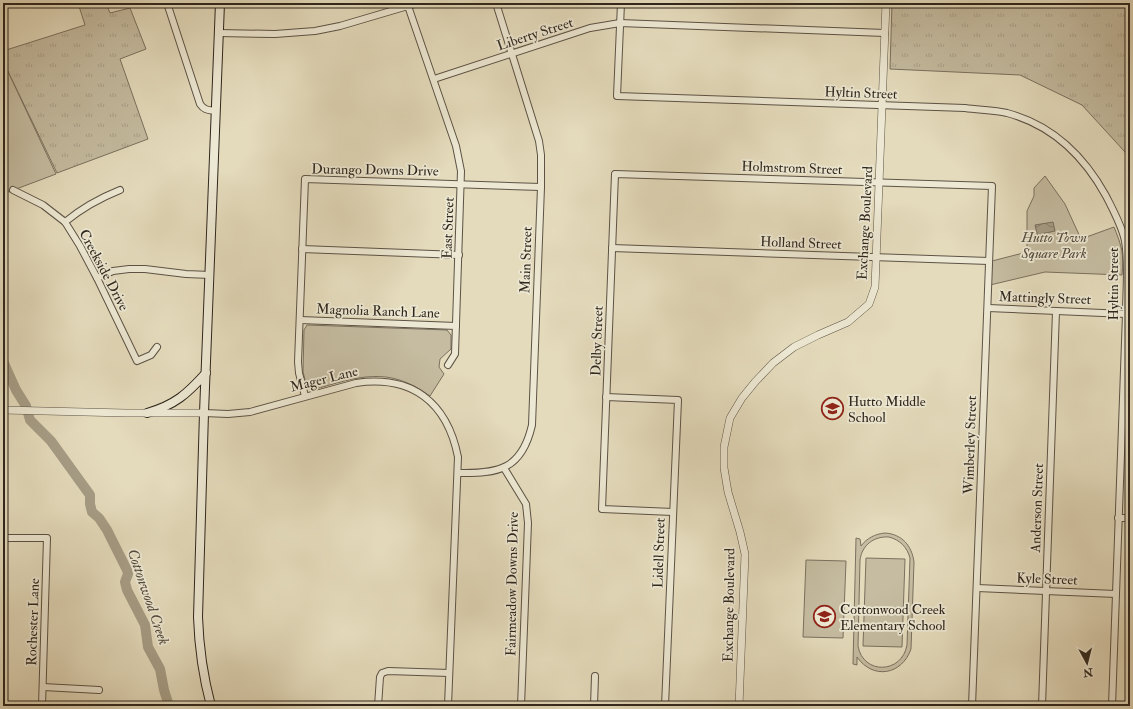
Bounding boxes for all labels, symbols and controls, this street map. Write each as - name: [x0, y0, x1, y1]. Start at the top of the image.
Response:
- street label: Liberty Street: [495, 14, 576, 55]
- street label: Hyltin Street: [824, 83, 898, 104]
- street label: Holmstrom Street: [741, 158, 843, 178]
- street label: Durango Downs Drive: [311, 160, 439, 180]
- street label: Exchange Boulevard: [854, 165, 876, 280]
- street label: East Street: [438, 196, 458, 259]
- street label: Creekside Drive: [75, 226, 133, 314]
- street label: Main Street: [516, 226, 536, 294]
- park label: Hutto Town Square Park: [1020, 229, 1087, 262]
- street label: Holland Street: [760, 233, 843, 253]
- street label: Hyltin Street: [1105, 247, 1123, 321]
- street label: Mattingly Street: [998, 288, 1092, 309]
- street label: Magnolia Ranch Lane: [316, 300, 440, 322]
- street label: Delby Street: [587, 305, 608, 377]
- street label: Mager Lane: [288, 362, 360, 396]
- place label: Hutto Middle School: [848, 393, 926, 426]
- street label: Wimberley Street: [960, 395, 981, 496]
- school or university icon: Hutto Middle School: [819, 396, 845, 422]
- street label: Anderson Street: [1027, 463, 1047, 554]
- street label: Fairmeadow Downs Drive: [502, 512, 522, 656]
- street label: Lidell Street: [649, 517, 669, 588]
- water label: Cottonwood Creek: [123, 547, 173, 647]
- street label: Exchange Boulevard: [720, 548, 738, 662]
- street label: Kyle Street: [1016, 569, 1078, 590]
- street label: Rochester Lane: [23, 578, 43, 666]
- place label: Cottonwood Creek Elementary School: [840, 601, 946, 635]
- school or university icon: Cottonwood Creek Elementary School: [811, 604, 837, 630]
- north arrow: [1067, 643, 1107, 683]
- text: N: [1081, 665, 1095, 680]

